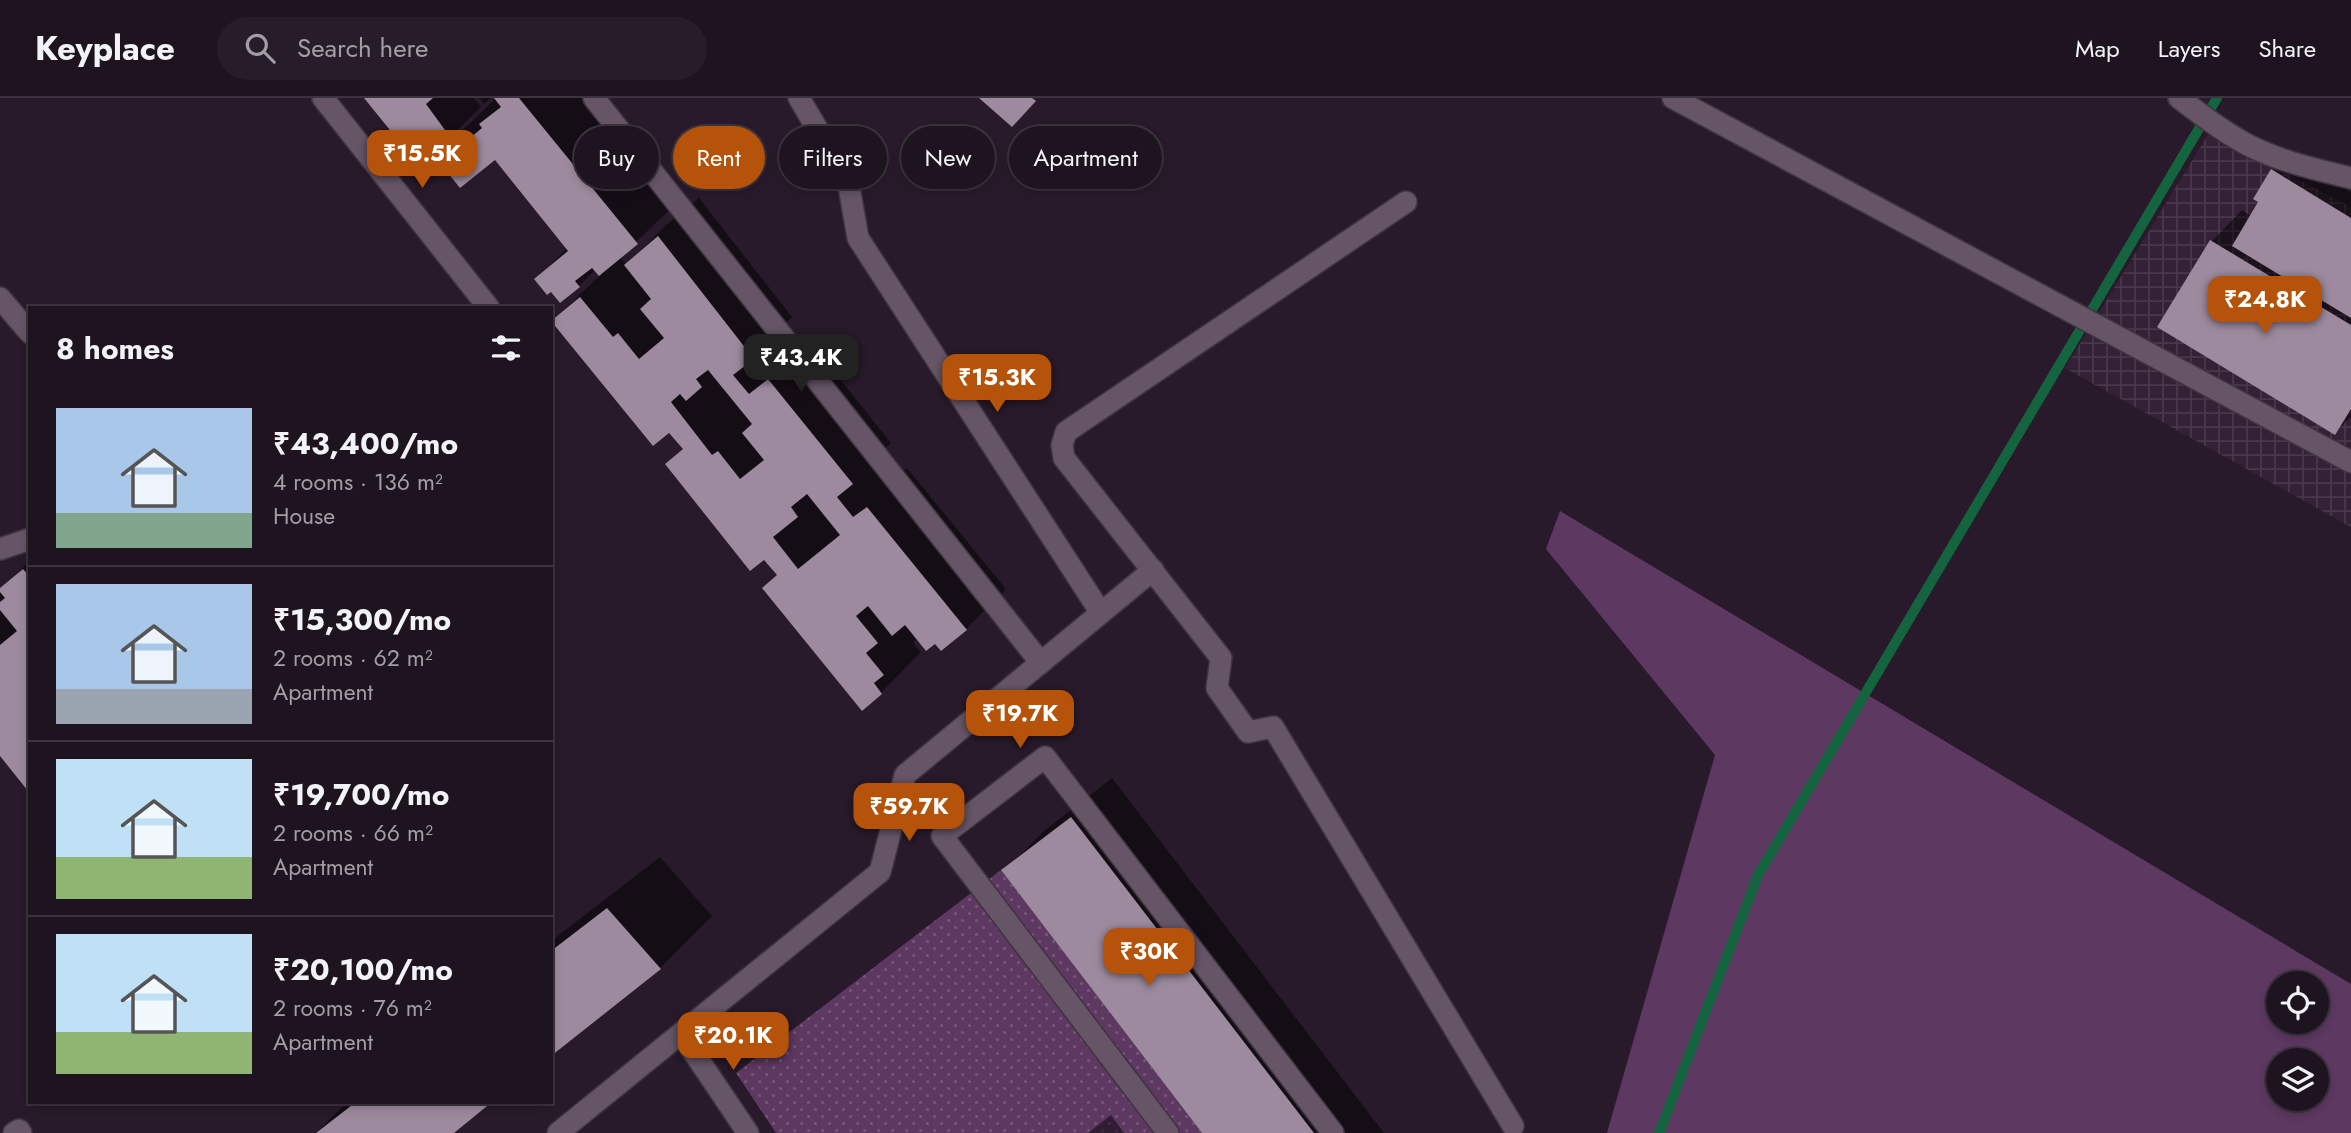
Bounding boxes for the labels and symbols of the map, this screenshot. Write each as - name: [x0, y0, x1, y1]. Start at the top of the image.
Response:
- pin: ₹15.5K: [365, 130, 479, 190]
- pin: ₹24.8K: [2208, 276, 2322, 336]
- pin: ₹43.4K: [744, 334, 858, 394]
- pin: ₹15.3K: [940, 354, 1054, 414]
- pin: ₹19.7K: [963, 690, 1077, 750]
- pin: ₹59.7K: [852, 784, 966, 843]
- pin: ₹30K: [1108, 928, 1190, 988]
- pin: ₹20.1K: [676, 1012, 790, 1072]

